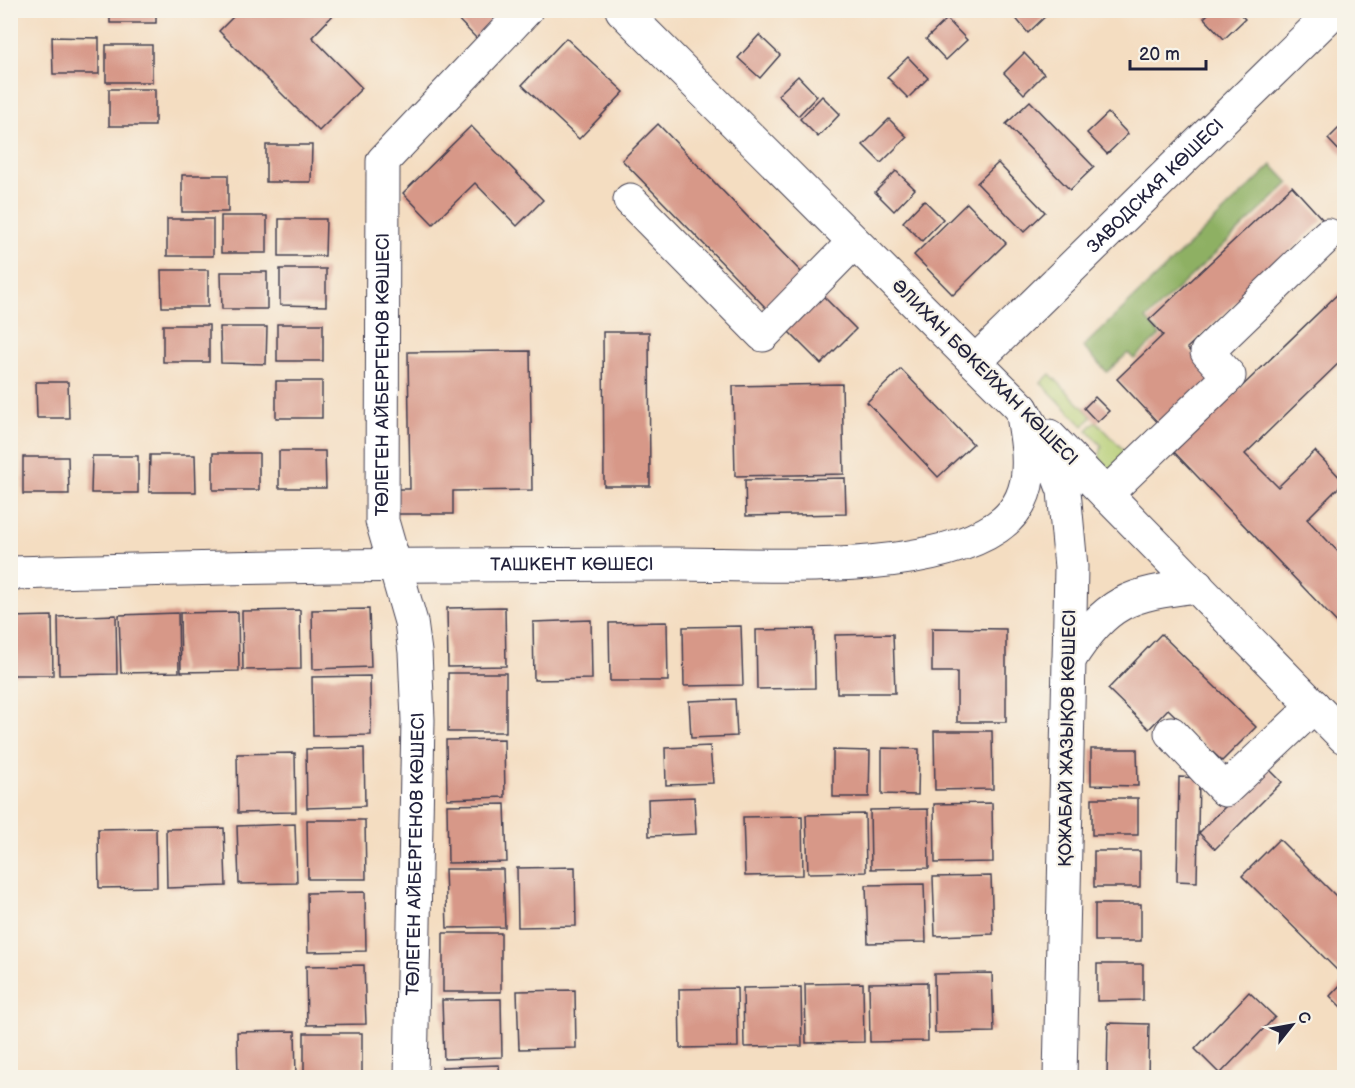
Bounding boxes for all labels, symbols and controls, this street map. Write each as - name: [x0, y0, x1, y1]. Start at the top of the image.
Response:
- scale bar: [1130, 33, 1206, 71]
- text: 20 m: [1139, 44, 1180, 65]
- street label: ЗАВОДСКАЯ КӨШЕСІ: [1083, 115, 1228, 257]
- street label: ТӨЛЕГЕН АЙБЕРГЕНОВ КӨШЕСІ: [372, 233, 394, 516]
- street label: ӘЛИХАН БӨКЕЙХАН КӨШЕСІ: [887, 275, 1082, 470]
- street label: ТАШКЕНТ КӨШЕСІ: [490, 554, 654, 576]
- street label: ҚОЖАБАЙ ЖАЗЫҚОВ КӨШЕСІ: [1055, 609, 1080, 867]
- street label: ТӨЛЕГЕН АЙБЕРГЕНОВ КӨШЕСІ: [403, 712, 429, 996]
- north arrow: [1262, 995, 1322, 1055]
- text: С: [1293, 1008, 1315, 1028]

